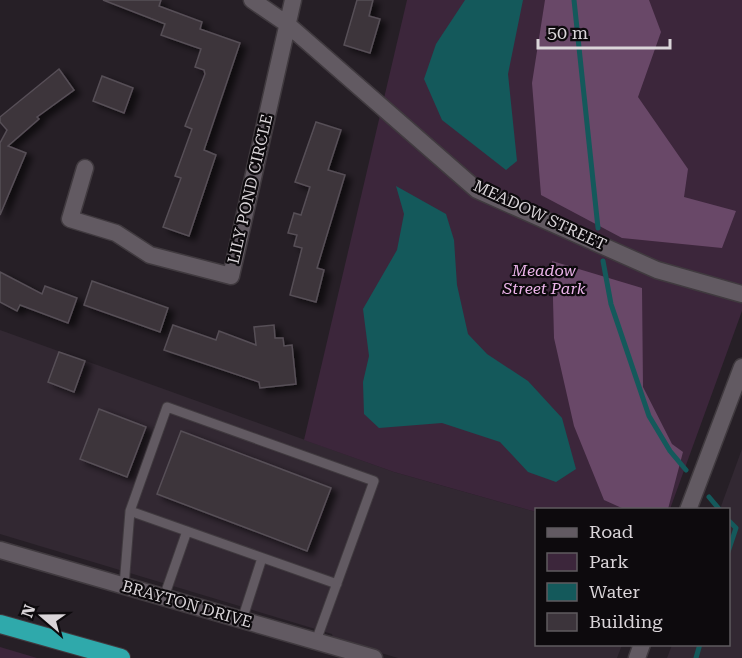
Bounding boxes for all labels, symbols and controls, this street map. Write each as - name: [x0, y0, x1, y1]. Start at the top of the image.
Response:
- scale bar: [538, 12, 670, 50]
- text: 50 m: [547, 22, 588, 43]
- street label: LILY POND CIRCLE: [224, 112, 276, 266]
- street label: MEADOW STREET: [471, 176, 610, 254]
- park label: Meadow Street Park: [502, 261, 586, 298]
- legend: [535, 508, 730, 646]
- text: Road: [589, 521, 634, 542]
- text: Park: [589, 551, 629, 572]
- street label: BRAYTON DRIVE: [120, 576, 254, 632]
- text: Water: [589, 581, 640, 602]
- north arrow: [12, 586, 72, 646]
- text: N: [17, 602, 39, 620]
- text: Building: [589, 611, 663, 632]

